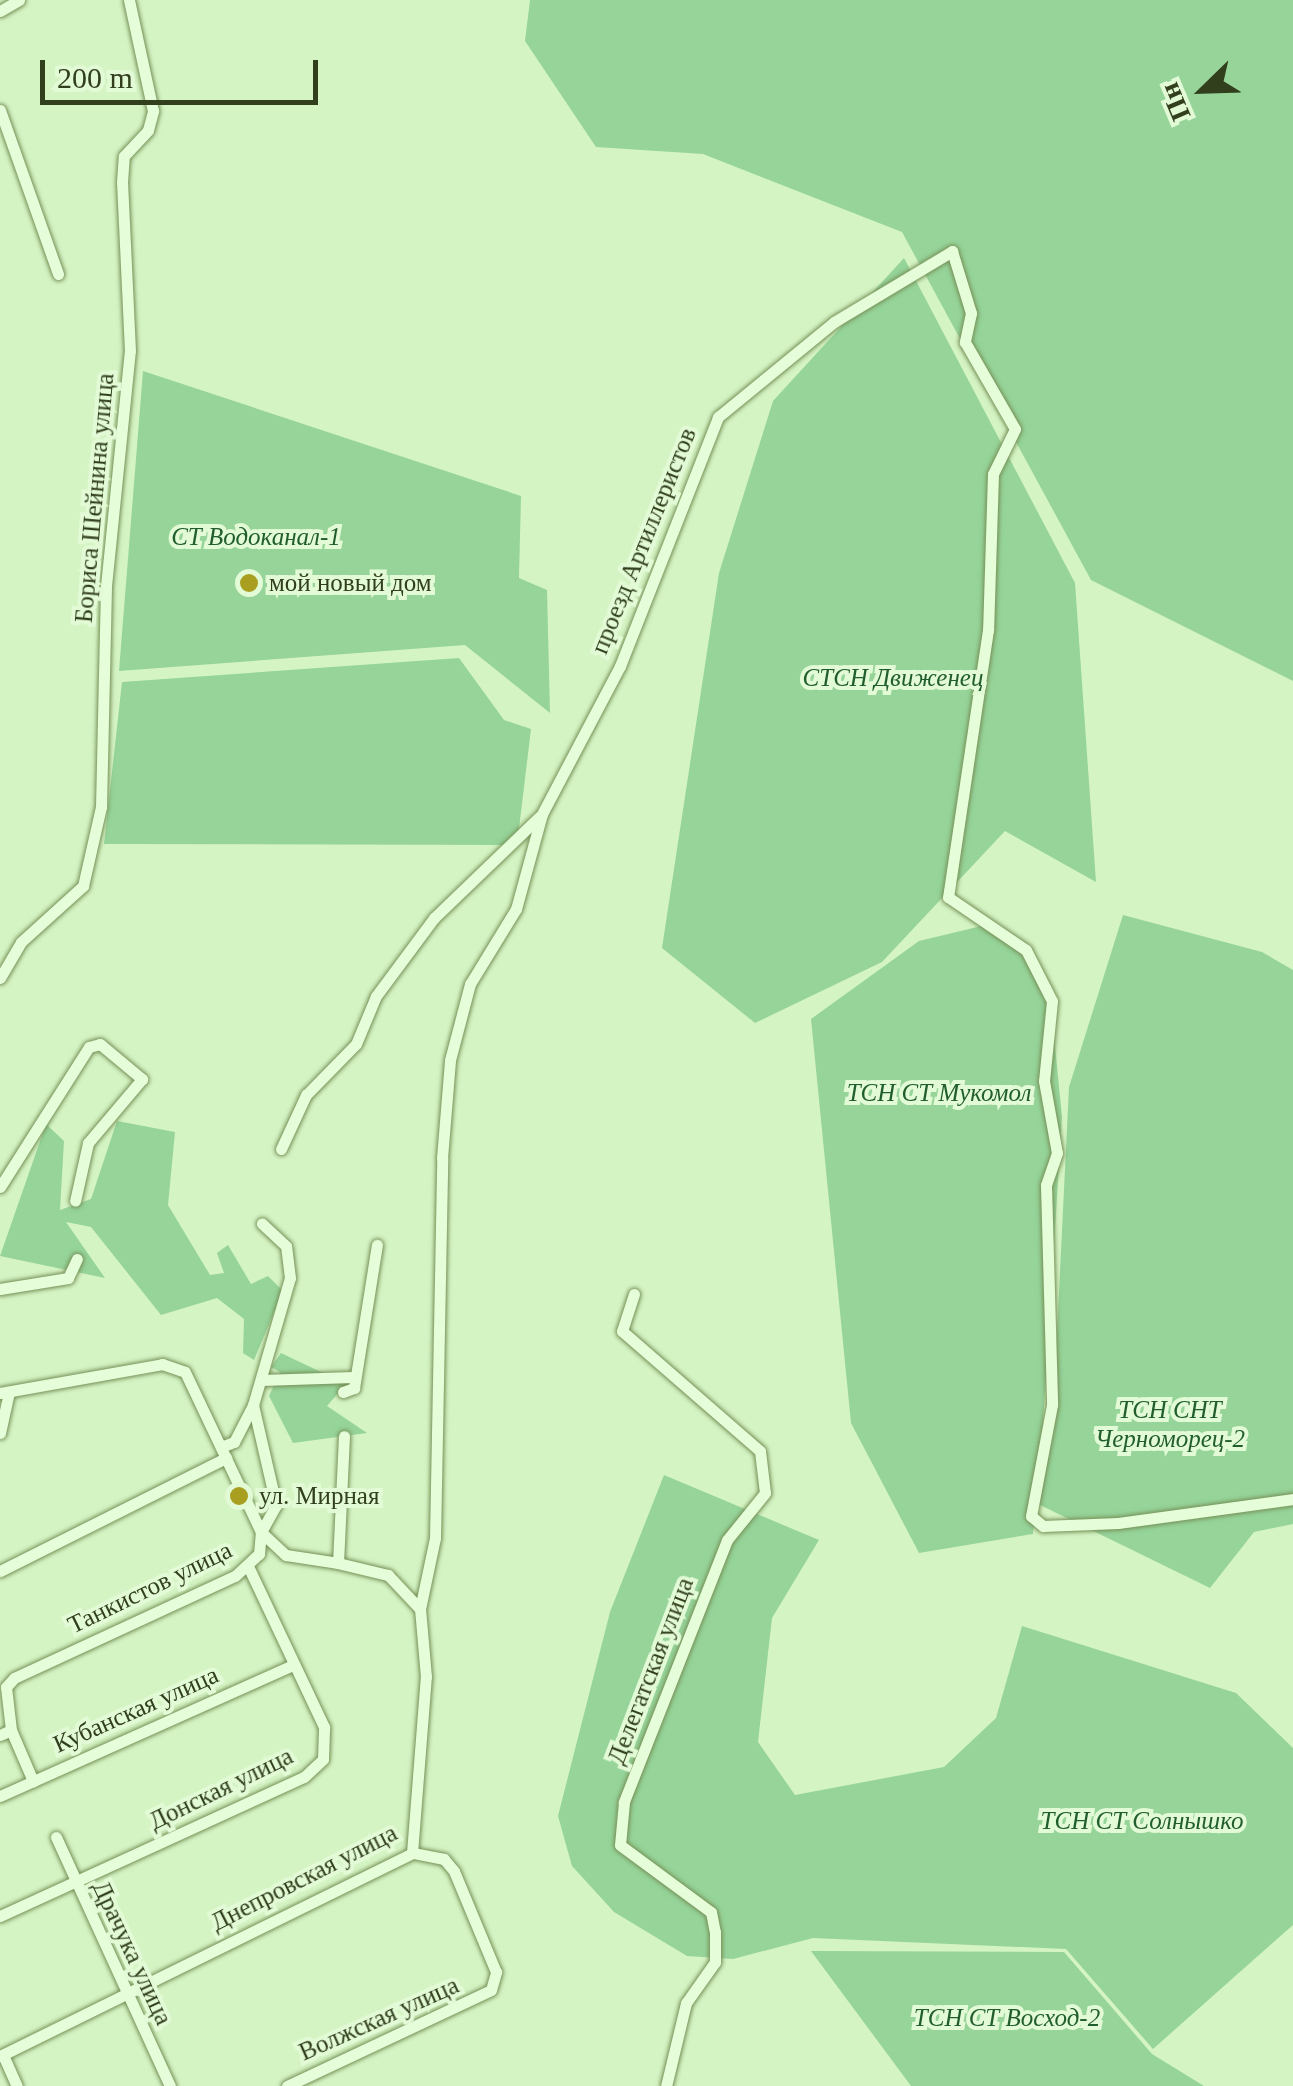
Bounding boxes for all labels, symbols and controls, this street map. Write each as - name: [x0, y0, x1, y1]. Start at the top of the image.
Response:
- scale bar: [45, 40, 322, 102]
- north arrow: [1153, 40, 1253, 140]
- text: 200 m: [57, 61, 133, 94]
- text: Пн: [1153, 78, 1197, 125]
- street label: Бориса Шейнина улица: [69, 372, 121, 624]
- street label: проезд Артиллеристов: [585, 424, 703, 658]
- park label: СТ Водоканал-1: [171, 522, 341, 552]
- place label: мой новый дом: [269, 568, 432, 598]
- marker: мой новый дом: [238, 572, 260, 594]
- park label: СТСН Движенец: [803, 663, 983, 693]
- park label: ТСН СТ Мукомол: [847, 1078, 1031, 1108]
- park label: ТСН СНТ Черноморец-2: [1095, 1396, 1245, 1455]
- place label: ул. Мирная: [259, 1481, 379, 1511]
- marker: ул. Мирная: [228, 1485, 250, 1507]
- street label: Танкистов улица: [63, 1535, 237, 1641]
- street label: Делегатская улица: [602, 1573, 700, 1769]
- street label: Кубанская улица: [49, 1660, 223, 1760]
- street label: Донская улица: [144, 1741, 298, 1837]
- park label: ТСН СТ Солнышко: [1041, 1806, 1243, 1836]
- street label: Днепровская улица: [206, 1818, 402, 1938]
- street label: Драчука улица: [86, 1876, 178, 2030]
- street label: Волжская улица: [295, 1970, 463, 2068]
- park label: ТСН СТ Восход-2: [914, 2003, 1100, 2033]

